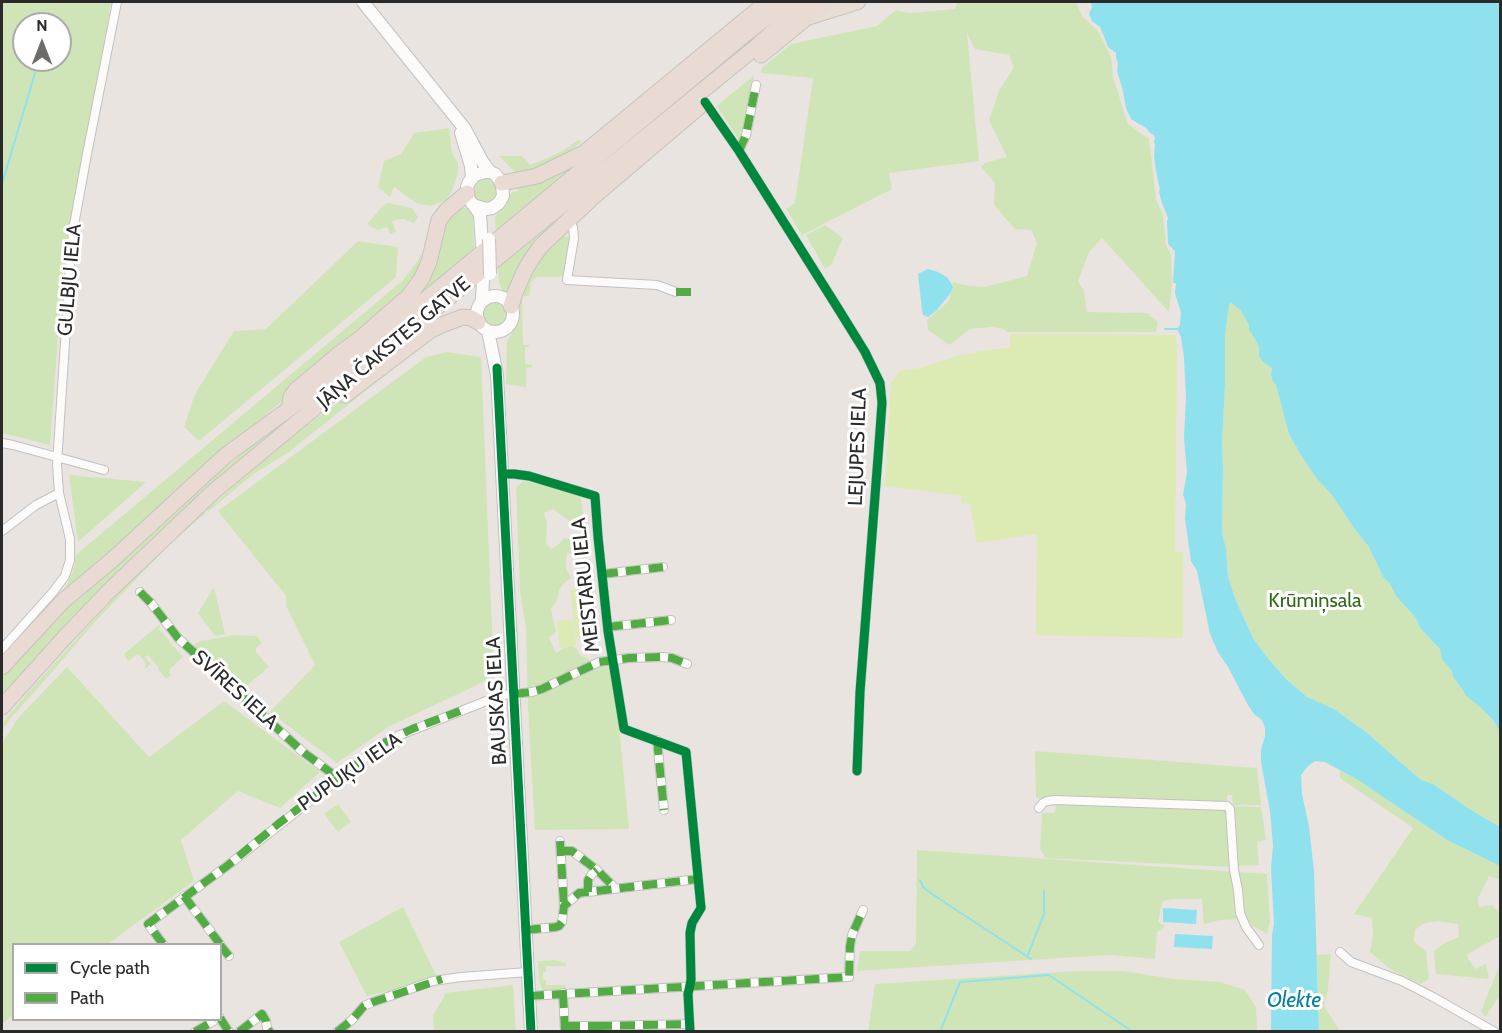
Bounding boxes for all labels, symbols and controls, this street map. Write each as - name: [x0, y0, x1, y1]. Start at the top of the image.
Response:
- north arrow: [12, 12, 72, 72]
- text: N: [36, 16, 48, 35]
- street label: GULBJU IELA: [53, 223, 87, 337]
- street label: JĀŅA ČAKSTES GATVE: [313, 272, 475, 414]
- street label: LEJUPES IELA: [844, 388, 872, 506]
- street label: MEISTARU IELA: [567, 516, 605, 654]
- park label: Krūmiņsala: [1268, 589, 1362, 613]
- street label: BAUSKAS IELA: [482, 636, 512, 766]
- street label: SVĪRES IELA: [187, 645, 283, 735]
- street label: PUPUĶU IELA: [294, 728, 406, 816]
- legend: [12, 943, 222, 1021]
- text: Cycle path: [70, 957, 150, 979]
- text: Path: [70, 987, 104, 1009]
- water label: Olekte: [1267, 988, 1321, 1014]

